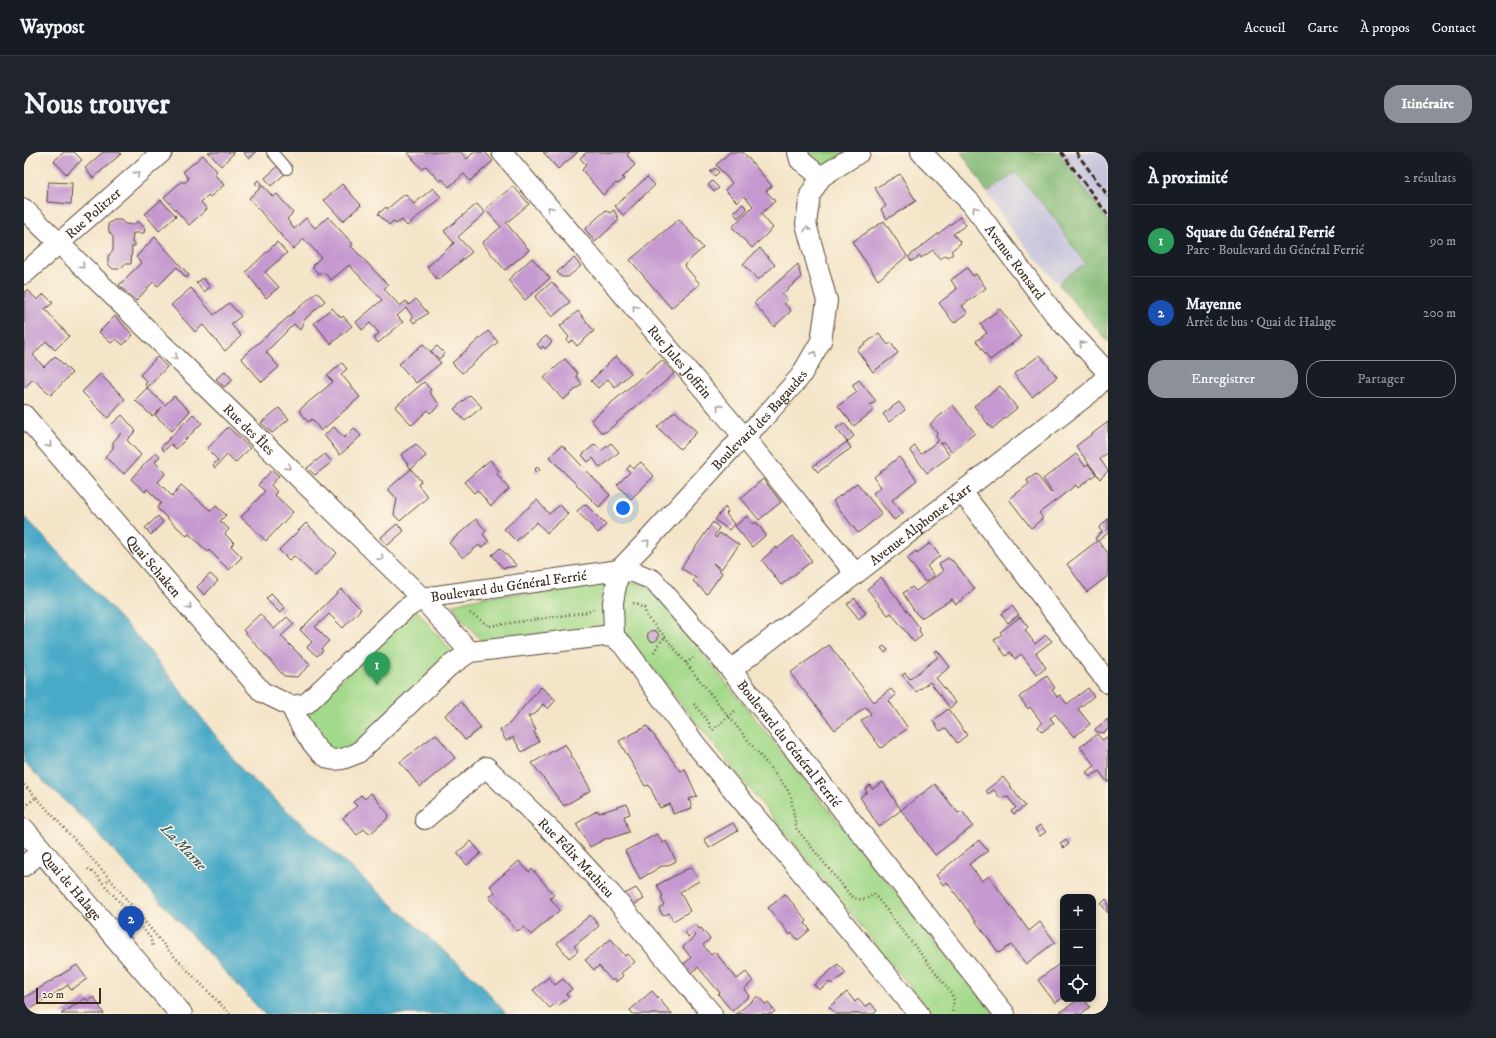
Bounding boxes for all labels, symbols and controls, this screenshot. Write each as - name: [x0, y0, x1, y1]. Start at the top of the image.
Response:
- text: Waypost: [20, 16, 84, 39]
- text: Accueil: [1244, 19, 1286, 37]
- text: Carte: [1308, 19, 1338, 37]
- text: À propos: [1360, 19, 1410, 37]
- text: Contact: [1432, 19, 1476, 37]
- button: Itinéraire: [1384, 85, 1472, 123]
- text: Nous trouver: [24, 87, 170, 122]
- text: À proximité: [1148, 167, 1228, 189]
- text: 2 résultats: [1404, 170, 1456, 186]
- one-way arrow: [132, 171, 140, 178]
- street label: Rue Politzer: [62, 184, 126, 243]
- one-way arrow: [972, 206, 980, 213]
- one-way arrow: [548, 207, 555, 214]
- street label: Avenue Ronsard: [980, 221, 1049, 304]
- text: Square du Général Ferrié: [1186, 223, 1335, 242]
- one-way arrow: [804, 226, 812, 232]
- text: 1: [1159, 233, 1163, 249]
- text: 90 m: [1430, 233, 1456, 249]
- text: Parc · Boulevard du Général Ferrié: [1186, 242, 1364, 258]
- one-way arrow: [77, 261, 85, 269]
- text: Mayenne: [1186, 295, 1241, 314]
- text: 2: [1158, 305, 1164, 321]
- text: 200 m: [1423, 305, 1456, 321]
- one-way arrow: [632, 306, 639, 313]
- text: Arrêt de bus · Quai de Halage: [1186, 314, 1336, 330]
- street label: Rue Jules Joffrin: [643, 322, 716, 403]
- one-way arrow: [1079, 341, 1086, 349]
- one-way arrow: [809, 351, 816, 358]
- one-way arrow: [170, 352, 178, 360]
- button: Enregistrer: [1148, 360, 1298, 398]
- button: Partager: [1306, 360, 1456, 398]
- street label: Boulevard des Bagaudes: [708, 367, 812, 475]
- street label: Rue des Îles: [219, 400, 279, 460]
- one-way arrow: [716, 405, 723, 412]
- one-way arrow: [45, 440, 52, 448]
- one-way arrow: [283, 462, 291, 470]
- street label: Avenue Alphonse Karr: [866, 479, 976, 570]
- your location: [613, 498, 633, 518]
- street label: Quai Schaken: [121, 532, 185, 602]
- one-way arrow: [642, 539, 650, 547]
- one-way arrow: [376, 553, 384, 561]
- street label: Boulevard du Général Ferrié: [429, 567, 588, 607]
- one-way arrow: [184, 603, 191, 610]
- pin: 1: [364, 652, 390, 685]
- street label: Boulevard du Général Ferrié: [732, 677, 845, 811]
- street label: Rue Félix Mathieu: [534, 814, 618, 902]
- water label: La Marne: [156, 819, 211, 876]
- street label: Quai de Halage: [36, 848, 106, 925]
- map controls: [1060, 894, 1096, 1002]
- button: +: [1060, 894, 1096, 930]
- pin: 2: [118, 906, 144, 939]
- button: −: [1060, 930, 1096, 966]
- button: locate: [1060, 966, 1096, 1002]
- scale bar: [36, 986, 101, 1005]
- text: 20 m: [42, 988, 64, 1002]

